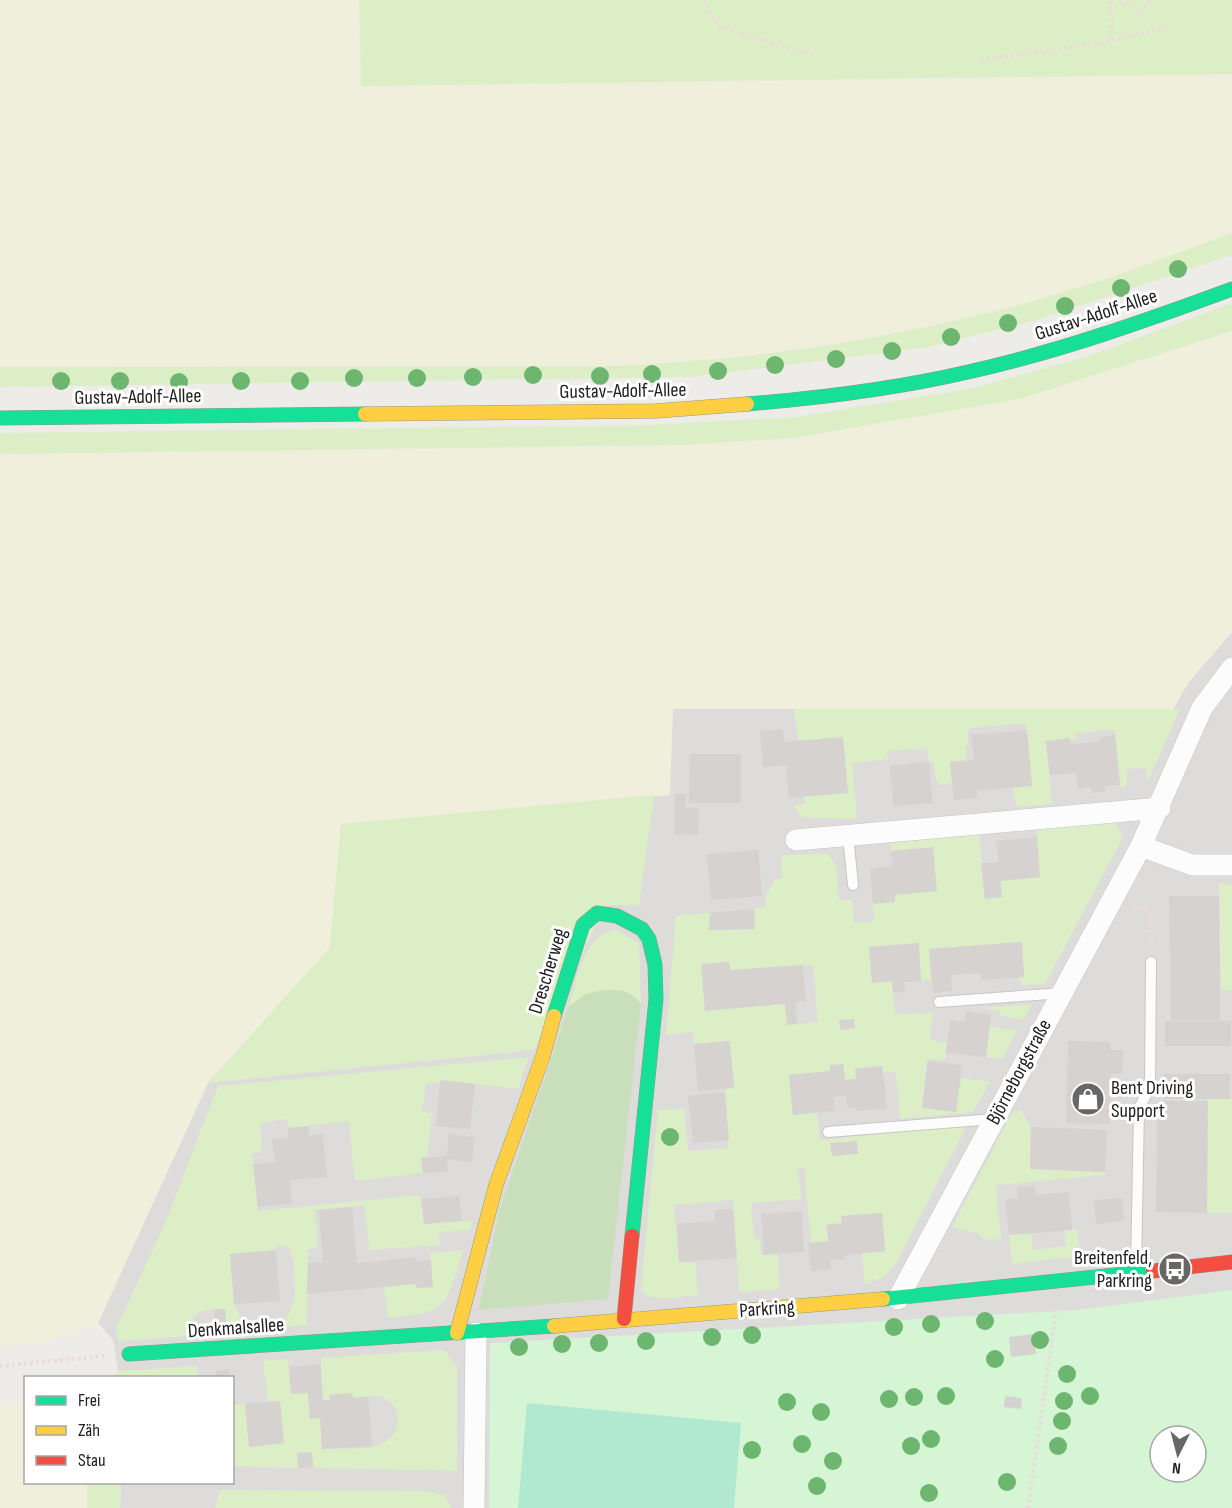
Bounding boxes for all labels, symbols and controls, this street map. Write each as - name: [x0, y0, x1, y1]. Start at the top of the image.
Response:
- street label: Gustav-Adolf-Allee: [1032, 284, 1160, 346]
- street label: Gustav-Adolf-Allee: [559, 378, 687, 404]
- street label: Gustav-Adolf-Allee: [74, 384, 202, 410]
- street label: Drescherweg: [524, 925, 572, 1017]
- street label: Björneborgstraße: [981, 1015, 1057, 1129]
- place label: Bent Driving Support: [1111, 1076, 1193, 1123]
- shop icon: Bent Driving Support: [1070, 1081, 1106, 1117]
- place label: Breitenfeld, Parkring: [1074, 1246, 1152, 1293]
- bus stop icon: Breitenfeld, Parkring: [1157, 1251, 1193, 1287]
- street label: Parkring: [739, 1295, 795, 1323]
- street label: Denkmalsallee: [187, 1313, 285, 1343]
- legend: [24, 1376, 234, 1484]
- text: Frei: [78, 1390, 100, 1411]
- text: Zäh: [78, 1420, 100, 1441]
- north arrow: [1148, 1424, 1208, 1484]
- text: Stau: [78, 1450, 106, 1471]
- text: N: [1171, 1458, 1182, 1477]

